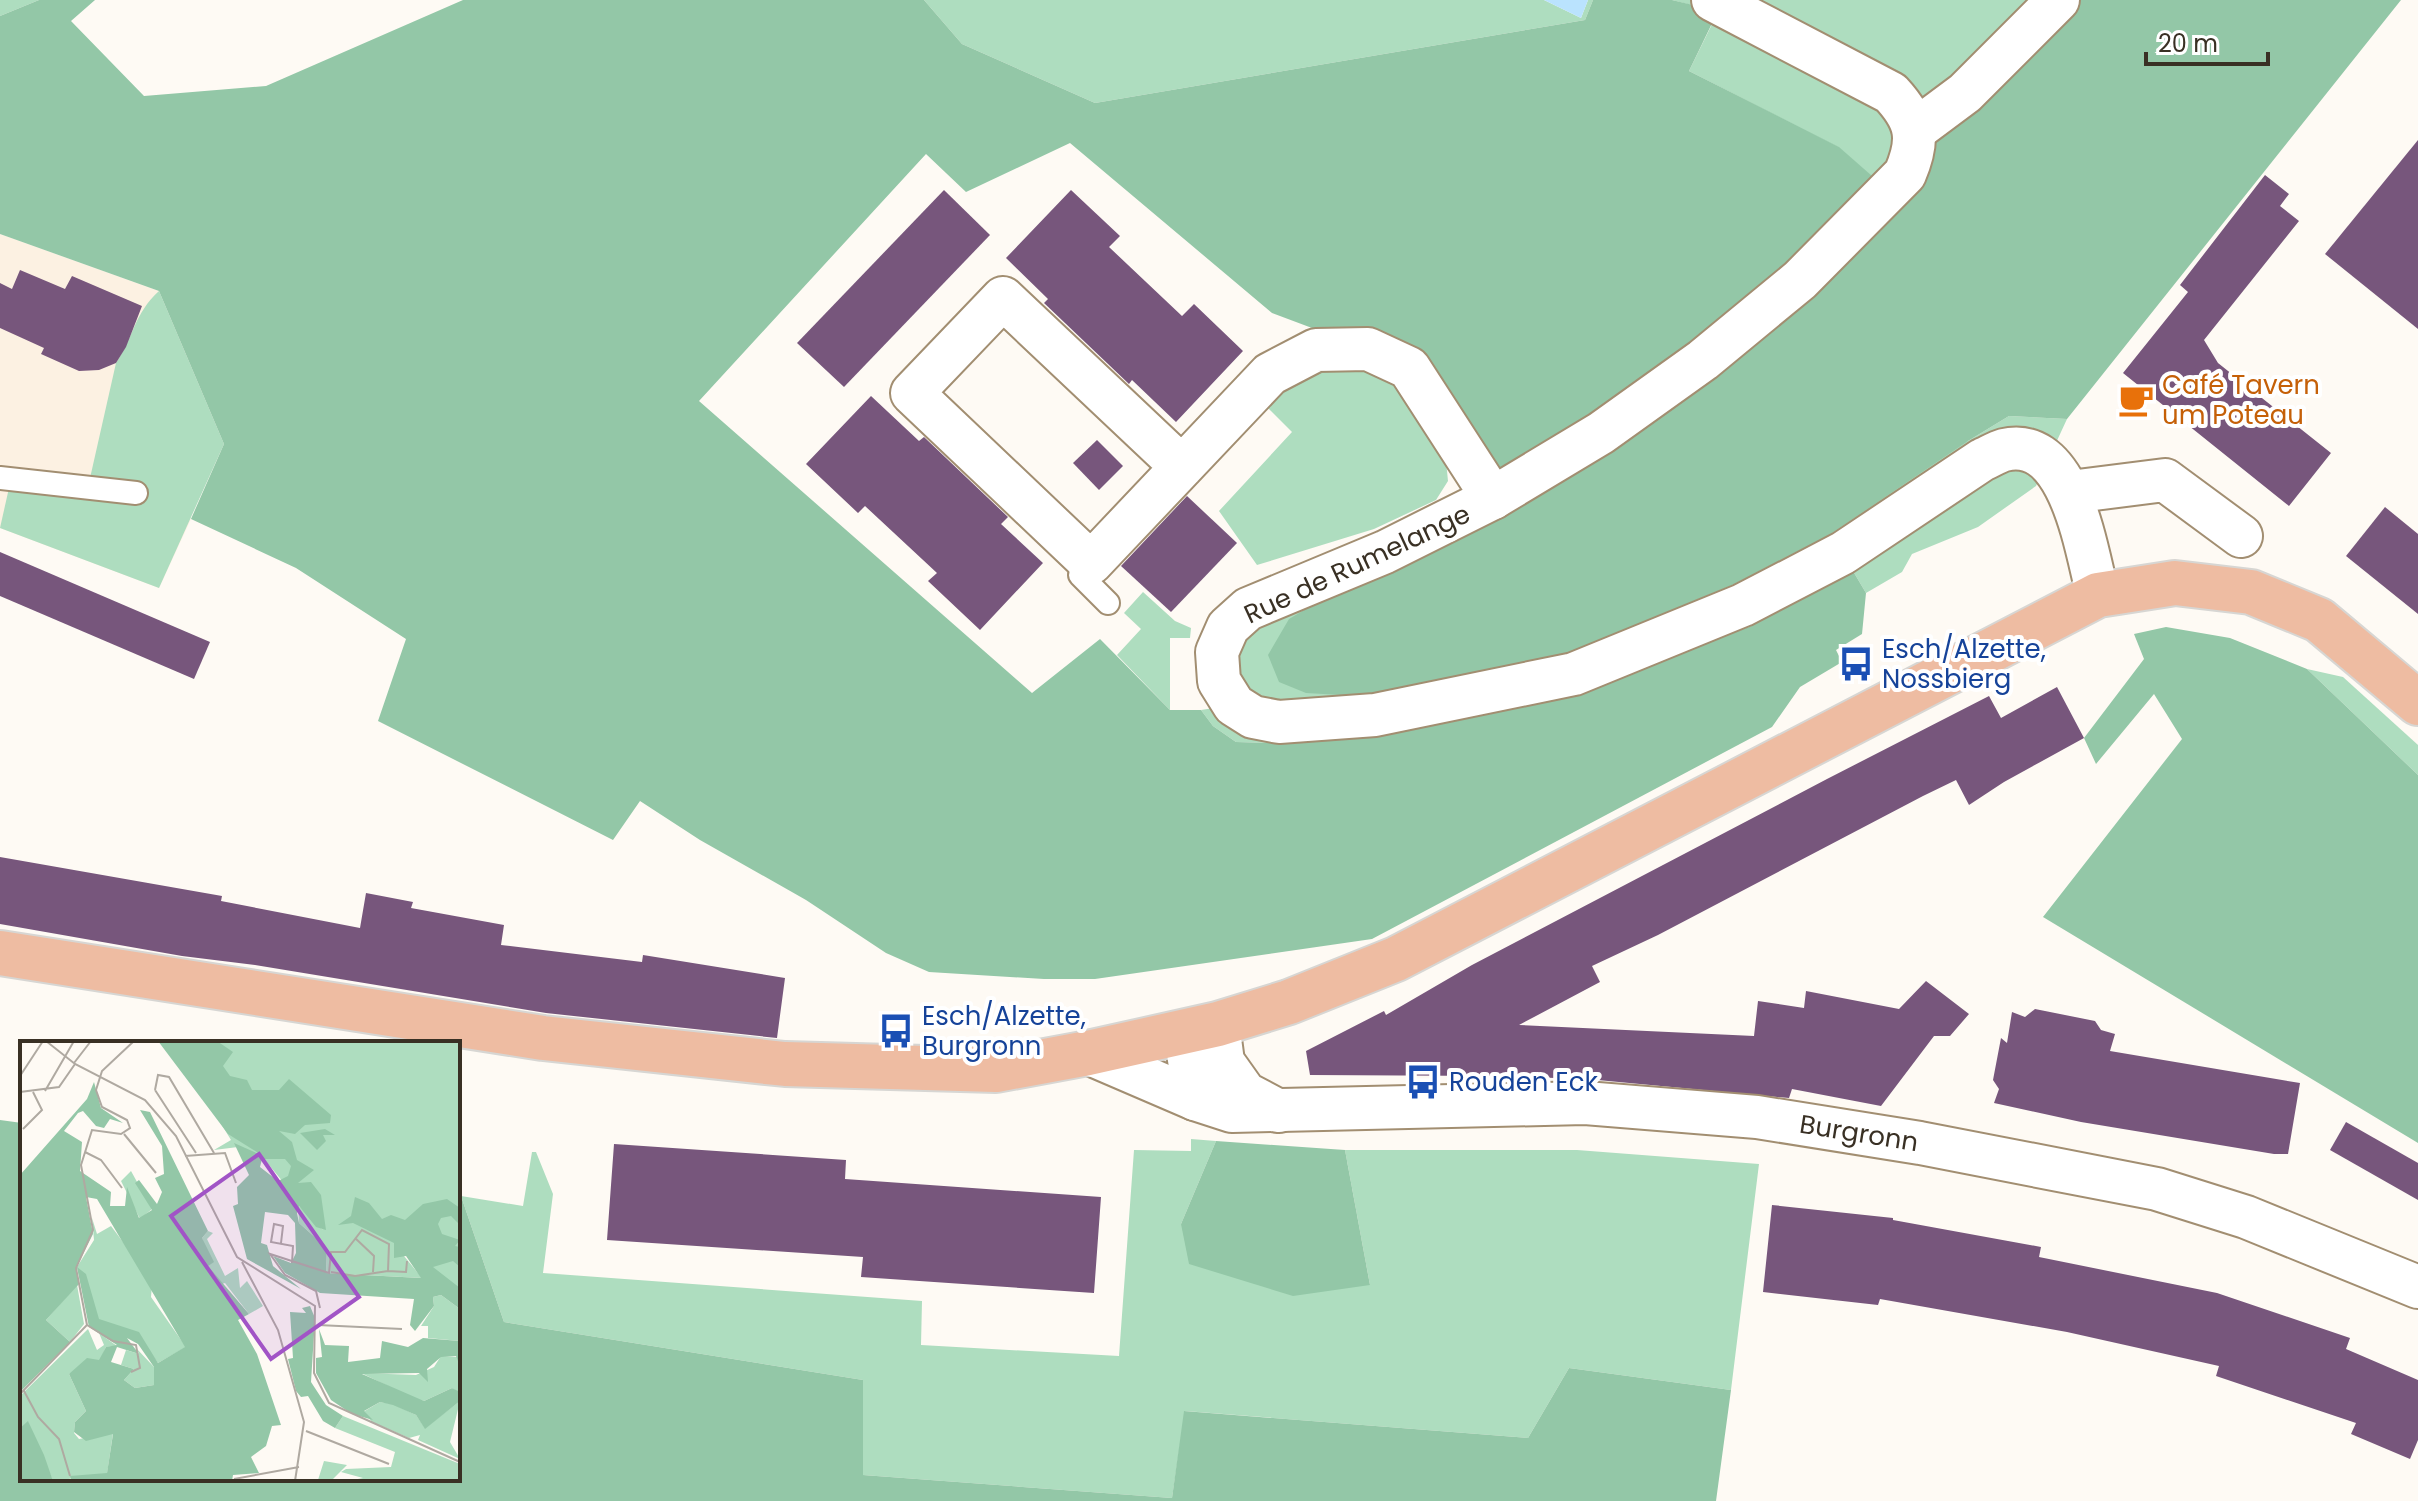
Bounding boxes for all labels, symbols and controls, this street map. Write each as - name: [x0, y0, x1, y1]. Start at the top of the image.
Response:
- scale bar: [2146, 16, 2268, 66]
- text: 20 m: [2158, 27, 2218, 60]
- place label: Café Tavern um Poteau: [2162, 367, 2320, 433]
- cafe icon: Café Tavern um Poteau: [2117, 381, 2155, 419]
- street label: Rue de Rumelange: [1238, 496, 1476, 632]
- place label: Esch/Alzette, Nossbierg: [1882, 631, 2046, 697]
- bus stop icon: Esch/Alzette, Nossbierg: [1837, 645, 1875, 683]
- place label: Esch/Alzette, Burgronn: [922, 998, 1086, 1064]
- bus stop icon: Esch/Alzette, Burgronn: [877, 1012, 915, 1050]
- inset map: [20, 1041, 460, 1481]
- bus stop icon: Rouden Eck: [1404, 1063, 1442, 1101]
- place label: Rouden Eck: [1449, 1064, 1598, 1100]
- street label: Burgronn: [1797, 1106, 1921, 1160]

